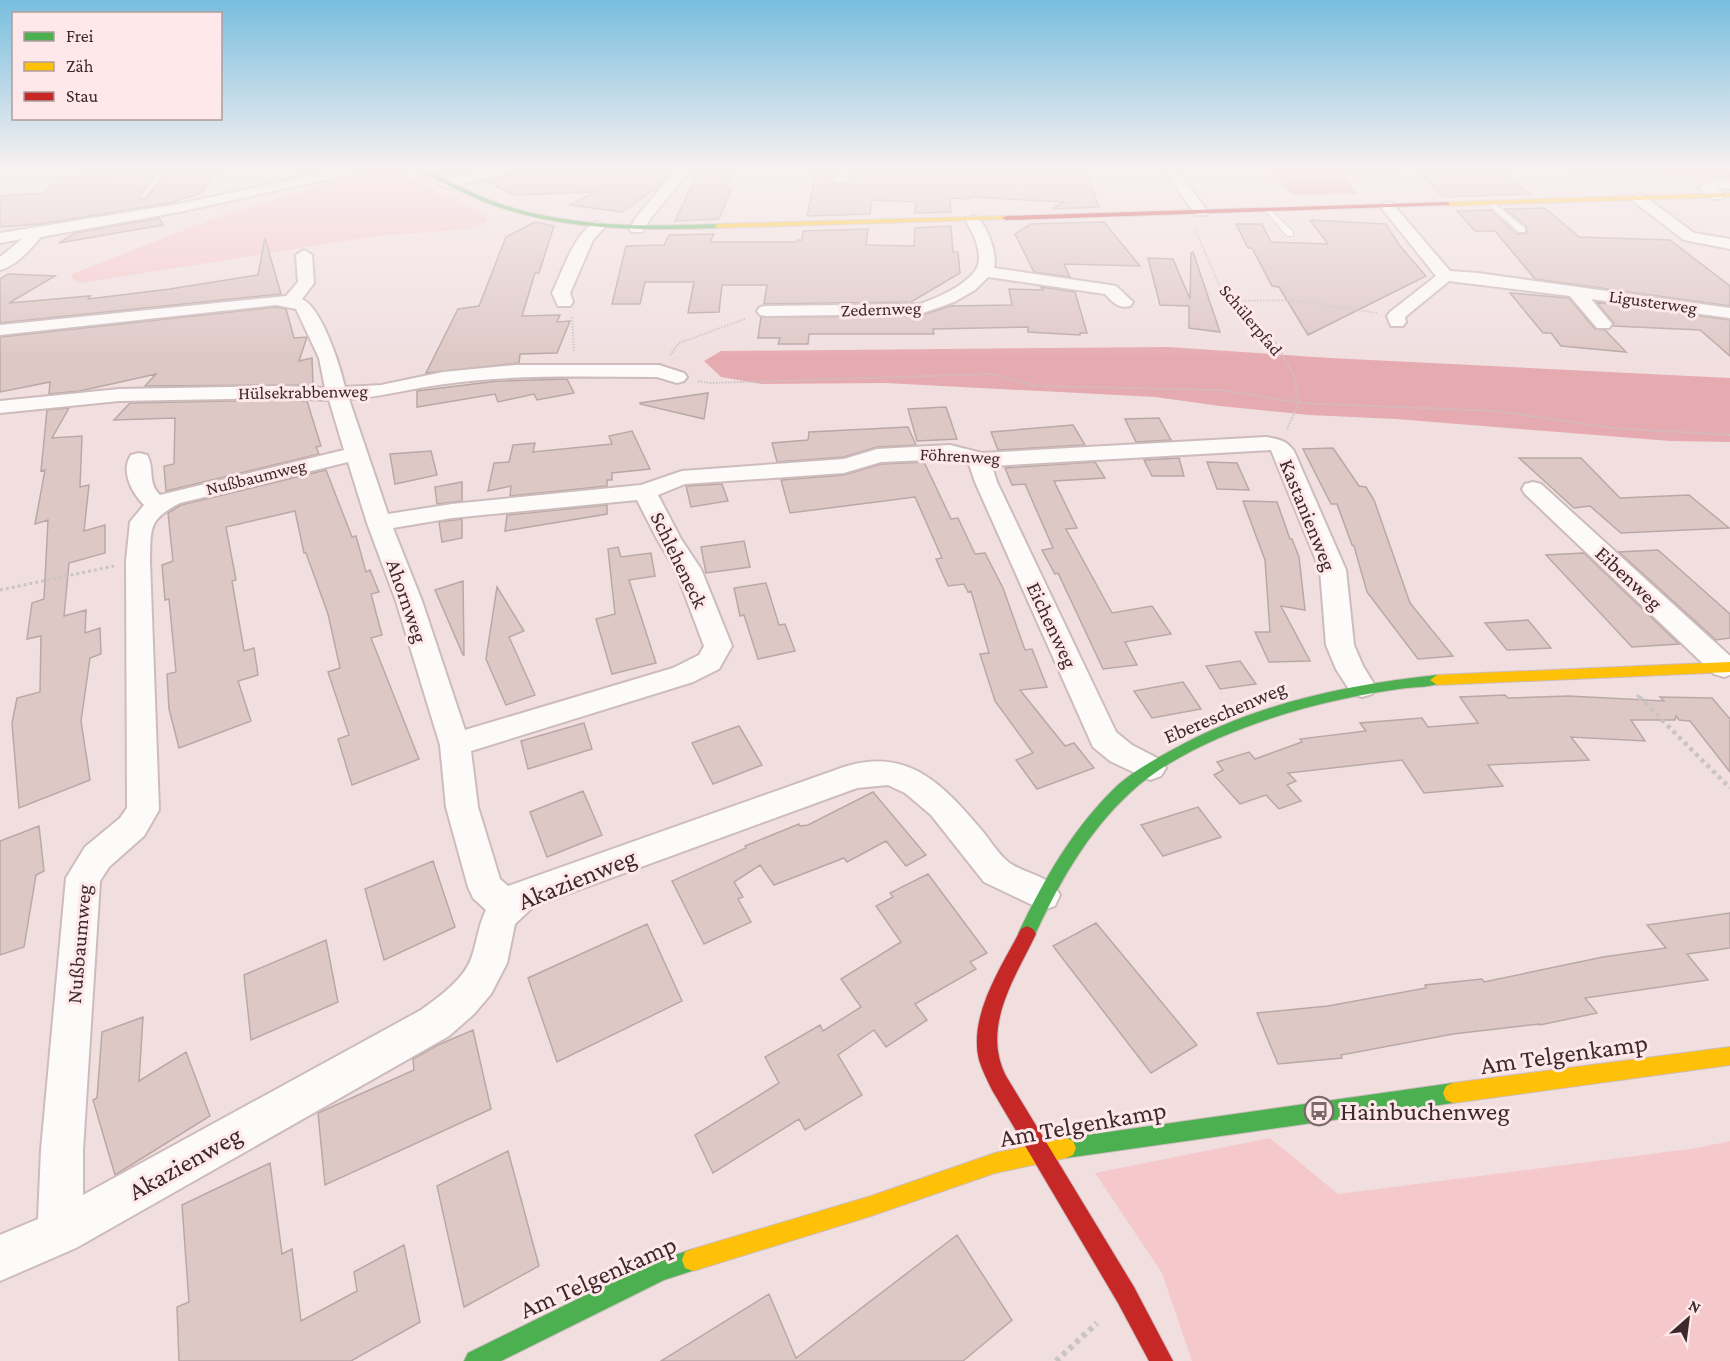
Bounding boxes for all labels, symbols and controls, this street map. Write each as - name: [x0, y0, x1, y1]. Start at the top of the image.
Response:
- legend: [12, 12, 222, 120]
- text: Frei: [66, 26, 94, 46]
- text: Zäh: [66, 56, 94, 76]
- text: Stau: [66, 86, 99, 106]
- street label: Schülerpfad: [1215, 280, 1287, 360]
- street label: Ligusterweg: [1608, 286, 1699, 318]
- street label: Zedernweg: [840, 298, 922, 320]
- street label: Hülsekrabbenweg: [238, 381, 368, 403]
- street label: Föhrenweg: [919, 444, 1001, 468]
- street label: Nußbaumweg: [204, 455, 308, 499]
- street label: Kastanienweg: [1275, 456, 1341, 574]
- street label: Schleheneck: [645, 508, 713, 612]
- street label: Eibenweg: [1591, 541, 1667, 615]
- street label: Ahornweg: [381, 556, 433, 646]
- street label: Eichenweg: [1022, 578, 1082, 672]
- street label: Ebereschenweg: [1160, 675, 1290, 749]
- street label: Akazienweg: [514, 842, 641, 916]
- street label: Nußbaumweg: [62, 883, 96, 1005]
- street label: Am Telgenkamp: [1478, 1028, 1650, 1080]
- street label: Am Telgenkamp: [997, 1095, 1169, 1153]
- bus stop icon: Hainbuchenweg: [1303, 1095, 1335, 1127]
- place label: Hainbuchenweg: [1340, 1097, 1510, 1126]
- street label: Akazienweg: [123, 1120, 247, 1206]
- street label: Am Telgenkamp: [515, 1229, 681, 1325]
- north arrow: [1658, 1289, 1718, 1349]
- text: N: [1686, 1296, 1704, 1316]

